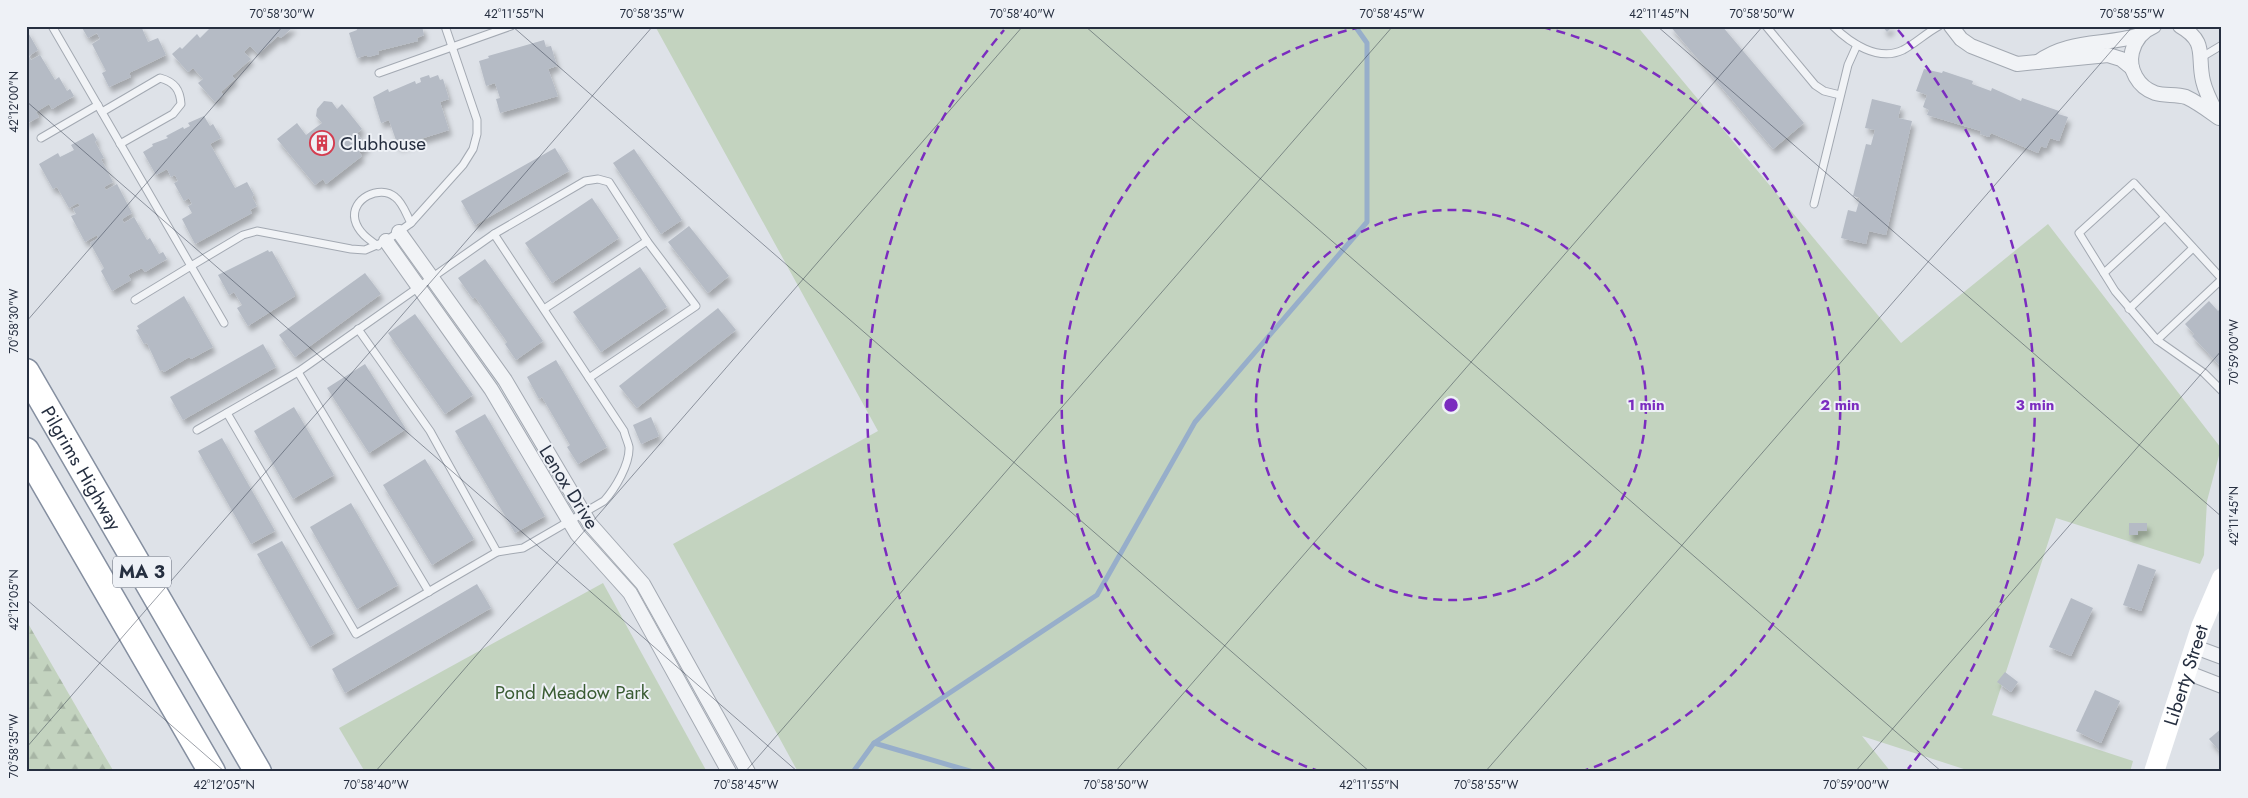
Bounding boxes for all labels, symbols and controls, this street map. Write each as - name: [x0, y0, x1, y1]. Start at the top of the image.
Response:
- text: 70°58'30"W: [250, 5, 315, 23]
- text: 42°11'55"N: [484, 5, 544, 23]
- text: 70°58'35"W: [620, 5, 684, 23]
- text: 70°58'40"W: [989, 5, 1055, 23]
- text: 70°58'45"W: [1360, 5, 1425, 23]
- text: 42°11'45"N: [1629, 5, 1689, 23]
- text: 70°58'50"W: [1729, 5, 1795, 23]
- text: 70°58'55"W: [2100, 5, 2164, 23]
- text: 42°12'00"N: [5, 71, 23, 133]
- building icon: Clubhouse: [309, 130, 335, 156]
- place label: Clubhouse: [340, 130, 426, 157]
- text: 70°58'30"W: [5, 288, 23, 353]
- text: 70°59'00"W: [2225, 319, 2243, 385]
- text: 1 min: [1627, 394, 1665, 416]
- text: 2 min: [1820, 394, 1860, 416]
- text: 3 min: [2016, 394, 2054, 416]
- centre of rings: [1442, 396, 1460, 414]
- street label: Pilgrims Highway: [35, 401, 129, 536]
- street label: Lenox Drive: [533, 440, 606, 534]
- text: 42°11'45"N: [2225, 486, 2243, 546]
- road number: MA 3: [113, 556, 171, 588]
- text: 42°12'05"N: [5, 569, 23, 631]
- street label: Liberty Street: [2156, 621, 2215, 729]
- park label: Pond Meadow Park: [495, 679, 650, 706]
- text: 70°58'35"W: [5, 714, 23, 778]
- text: 42°12'05"N: [193, 776, 255, 794]
- text: 70°58'40"W: [343, 776, 409, 794]
- text: 70°58'45"W: [714, 776, 779, 794]
- text: 70°58'50"W: [1083, 776, 1149, 794]
- text: 42°11'55"N: [1339, 776, 1399, 794]
- text: 70°58'55"W: [1454, 776, 1518, 794]
- text: 70°59'00"W: [1823, 776, 1889, 794]

